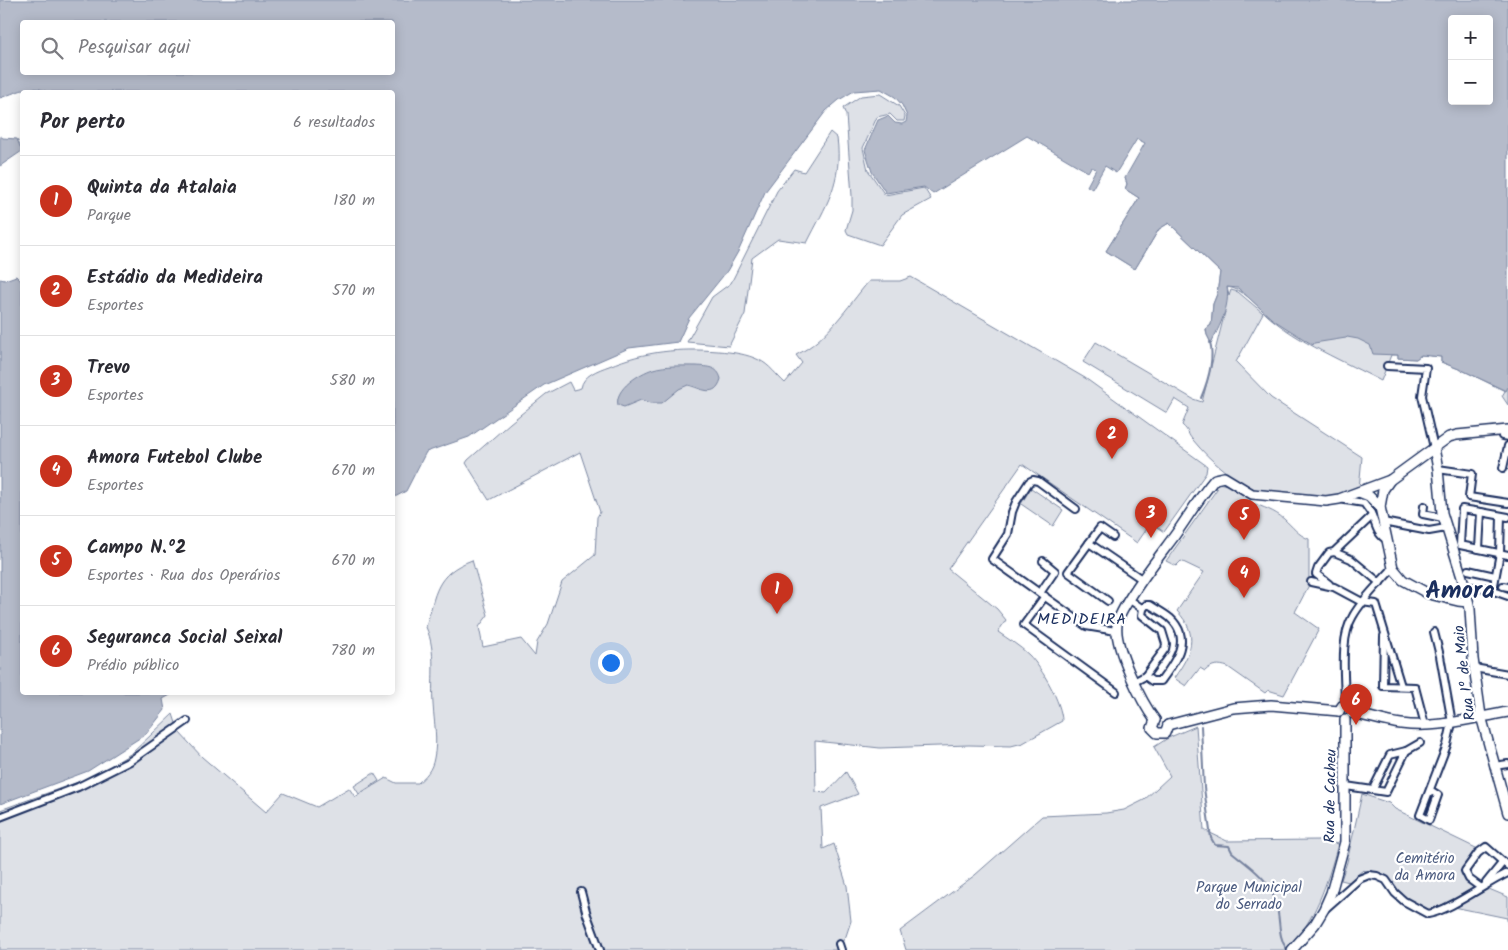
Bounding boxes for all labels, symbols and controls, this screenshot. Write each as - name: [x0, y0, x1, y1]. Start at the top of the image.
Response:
- map controls: [1448, 15, 1493, 105]
- button: +: [1448, 15, 1493, 60]
- search box: [20, 20, 395, 75]
- text: Pesquisar aqui: [78, 33, 190, 63]
- icon: search: [38, 34, 66, 62]
- button: −: [1448, 60, 1493, 105]
- text: Por perto: [40, 106, 125, 139]
- text: 6 resultados: [293, 110, 375, 135]
- text: Quinta da Atalaia: [87, 173, 237, 203]
- text: 1: [54, 188, 58, 213]
- text: 180 m: [333, 188, 375, 213]
- text: Parque: [87, 203, 131, 228]
- text: Estádio da Medideira: [87, 263, 263, 293]
- text: 2: [51, 278, 61, 303]
- text: 570 m: [332, 278, 375, 303]
- text: Esportes: [87, 293, 144, 318]
- text: Trevo: [87, 353, 130, 383]
- text: 3: [52, 368, 60, 393]
- text: 580 m: [330, 368, 375, 393]
- text: Esportes: [87, 383, 144, 408]
- pin: 2: [1096, 418, 1128, 459]
- text: Amora Futebol Clube: [87, 443, 262, 473]
- text: 4: [52, 458, 60, 483]
- text: 670 m: [332, 458, 375, 483]
- text: Esportes: [87, 473, 144, 498]
- pin: 3: [1135, 497, 1167, 538]
- pin: 5: [1228, 499, 1260, 540]
- text: Campo N.º2: [87, 533, 186, 563]
- text: 5: [52, 548, 60, 573]
- text: 670 m: [332, 548, 375, 573]
- pin: 4: [1228, 557, 1260, 598]
- text: Esportes · Rua dos Operários: [87, 563, 280, 588]
- district label: Amora: [1425, 571, 1495, 611]
- pin: 1: [761, 573, 793, 614]
- district label: MEDIDEIRA: [1037, 607, 1127, 632]
- text: Seguranca Social Seixal: [87, 623, 282, 653]
- street label: Rua 1º de Maio: [1447, 624, 1483, 722]
- text: 6: [52, 638, 60, 663]
- text: 780 m: [331, 638, 375, 663]
- your location: [598, 650, 624, 676]
- text: Prédio público: [87, 653, 179, 678]
- pin: 6: [1340, 684, 1372, 725]
- street label: Rua de Cacheu: [1318, 749, 1344, 843]
- park label: Cemitério da Amora: [1395, 847, 1455, 888]
- park label: Parque Municipal do Serrado: [1196, 876, 1302, 917]

